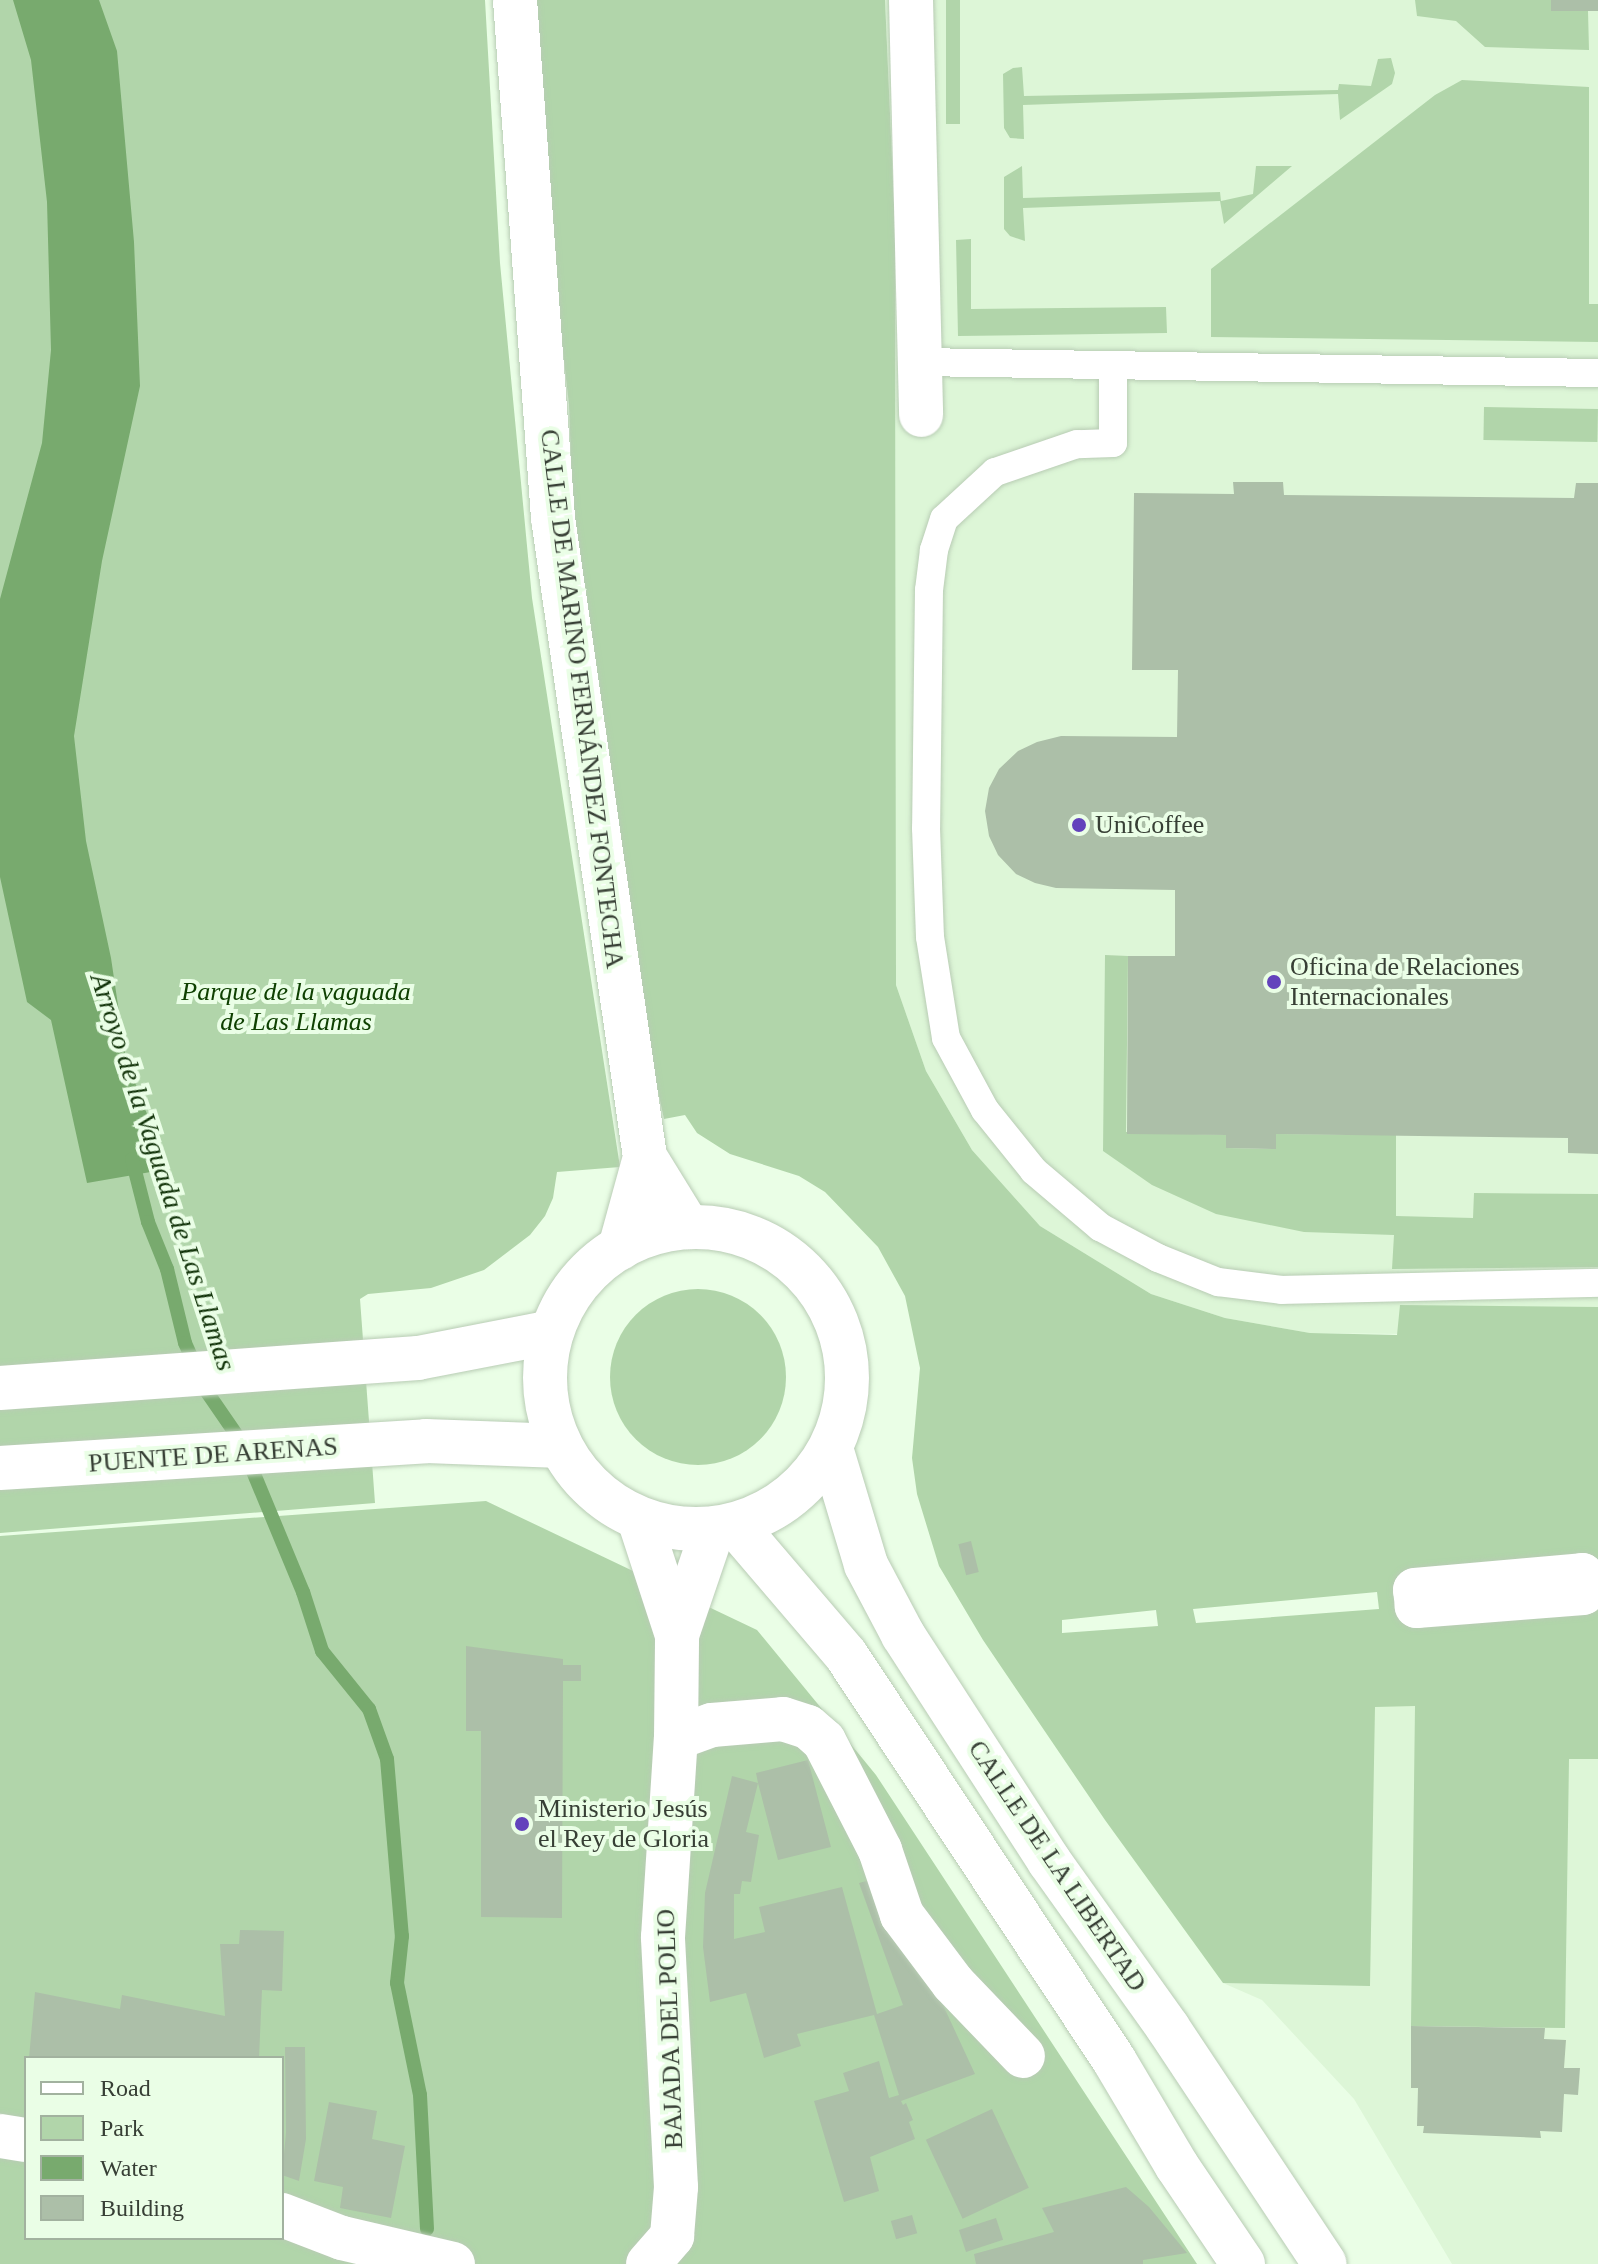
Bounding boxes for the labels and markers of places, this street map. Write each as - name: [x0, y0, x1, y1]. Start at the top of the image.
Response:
- place label: UniCoffee: [1095, 809, 1204, 841]
- marker: UniCoffee: [1070, 816, 1088, 834]
- place label: Oficina de Relaciones Internacionales: [1290, 951, 1520, 1012]
- marker: Oficina de Relaciones Internacionales: [1265, 973, 1283, 991]
- place label: Ministerio Jesús el Rey de Gloria: [538, 1793, 709, 1854]
- marker: Ministerio Jesús el Rey de Gloria: [513, 1815, 531, 1833]

